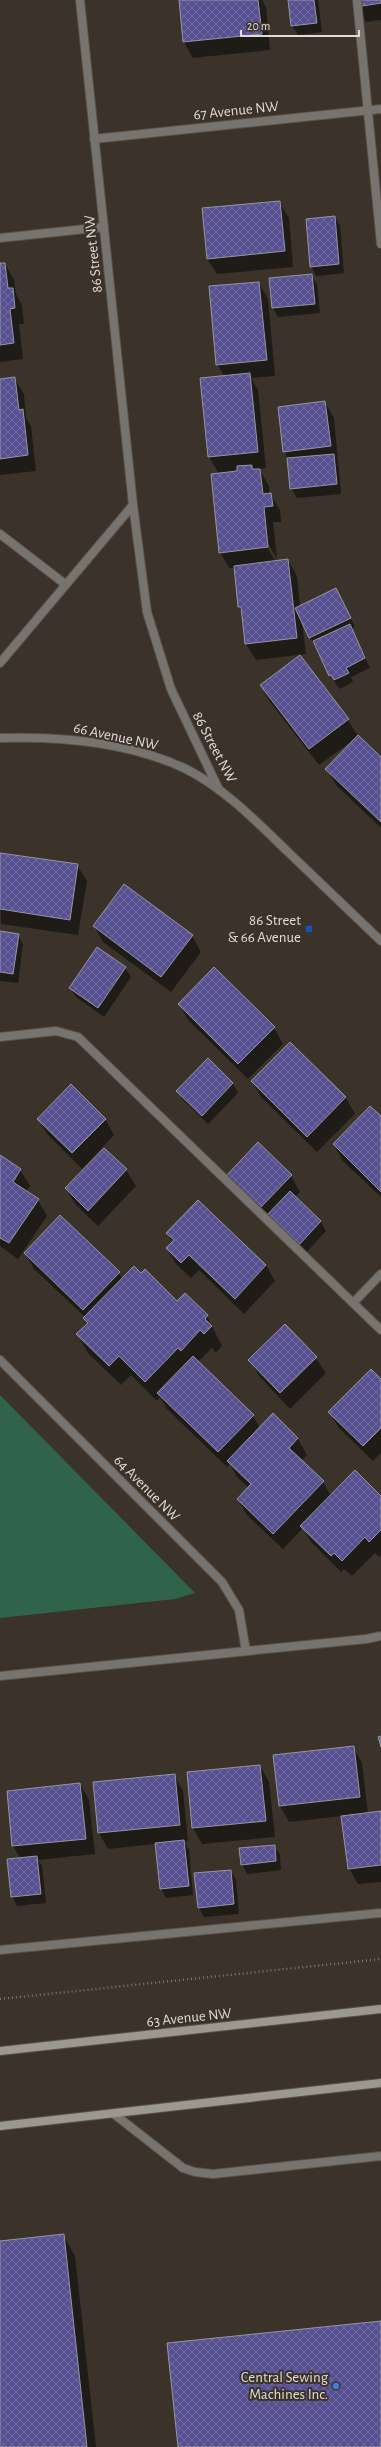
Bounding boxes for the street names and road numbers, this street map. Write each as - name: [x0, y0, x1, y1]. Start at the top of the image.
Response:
- street label: 67 Avenue NW: [193, 99, 280, 122]
- street label: 86 Street NW: [82, 214, 105, 293]
- street label: 86 Street NW: [190, 709, 240, 786]
- street label: 66 Avenue NW: [72, 720, 160, 753]
- street label: 64 Avenue NW: [111, 1453, 183, 1525]
- street label: 63 Avenue NW: [146, 2006, 233, 2029]

